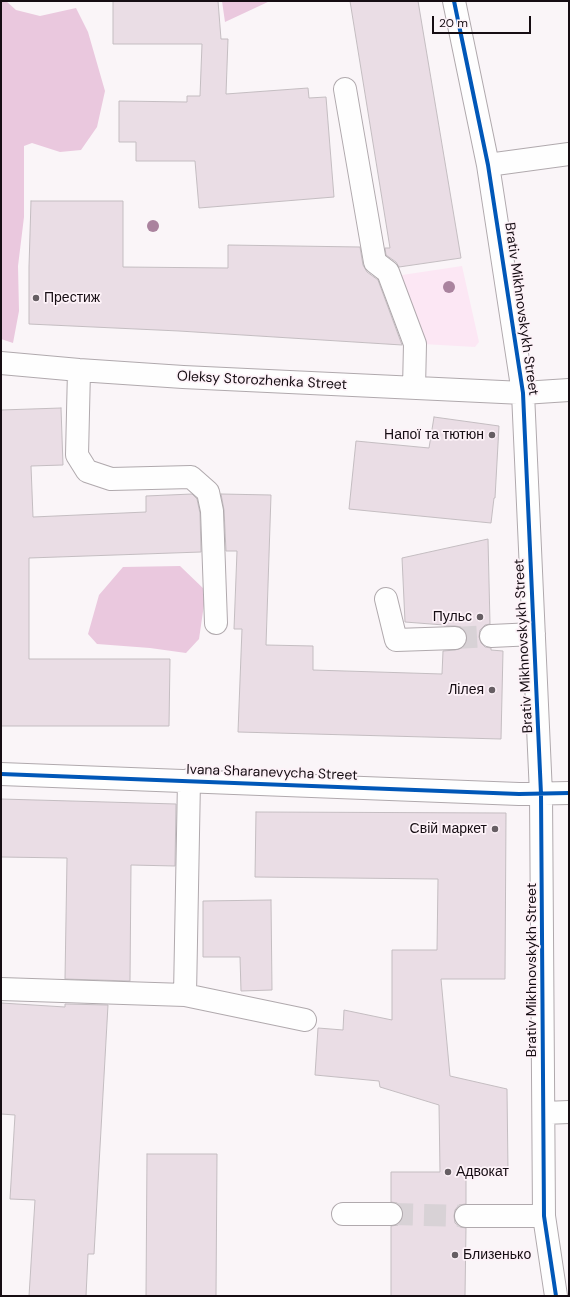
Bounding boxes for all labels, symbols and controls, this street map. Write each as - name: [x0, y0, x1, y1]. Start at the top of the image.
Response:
- scale bar: [434, 8, 533, 34]
- text: 20 m: [439, 15, 468, 31]
- street label: Brativ Mikhnovskykh Street: [501, 221, 541, 397]
- place label: Престиж: [44, 290, 100, 306]
- marker: Престиж: [31, 293, 41, 303]
- street label: Oleksy Storozhenka Street: [177, 368, 347, 394]
- place label: Напої та тютюн: [384, 427, 484, 443]
- marker: Напої та тютюн: [487, 430, 497, 440]
- street label: Brativ Mikhnovskykh Street: [511, 558, 537, 734]
- place label: Пульс: [433, 609, 472, 625]
- marker: Пульс: [475, 612, 485, 622]
- place label: Лілея: [448, 682, 484, 698]
- marker: Лілея: [487, 685, 497, 695]
- street label: Ivana Sharanevycha Street: [186, 762, 358, 784]
- place label: Свій маркет: [410, 821, 487, 837]
- marker: Свій маркет: [490, 824, 500, 834]
- street label: Brativ Mikhnovskykh Street: [524, 883, 540, 1057]
- place label: Адвокат: [456, 1164, 509, 1180]
- marker: Адвокат: [443, 1167, 453, 1177]
- place label: Близенько: [463, 1247, 531, 1263]
- marker: Близенько: [450, 1250, 460, 1260]

